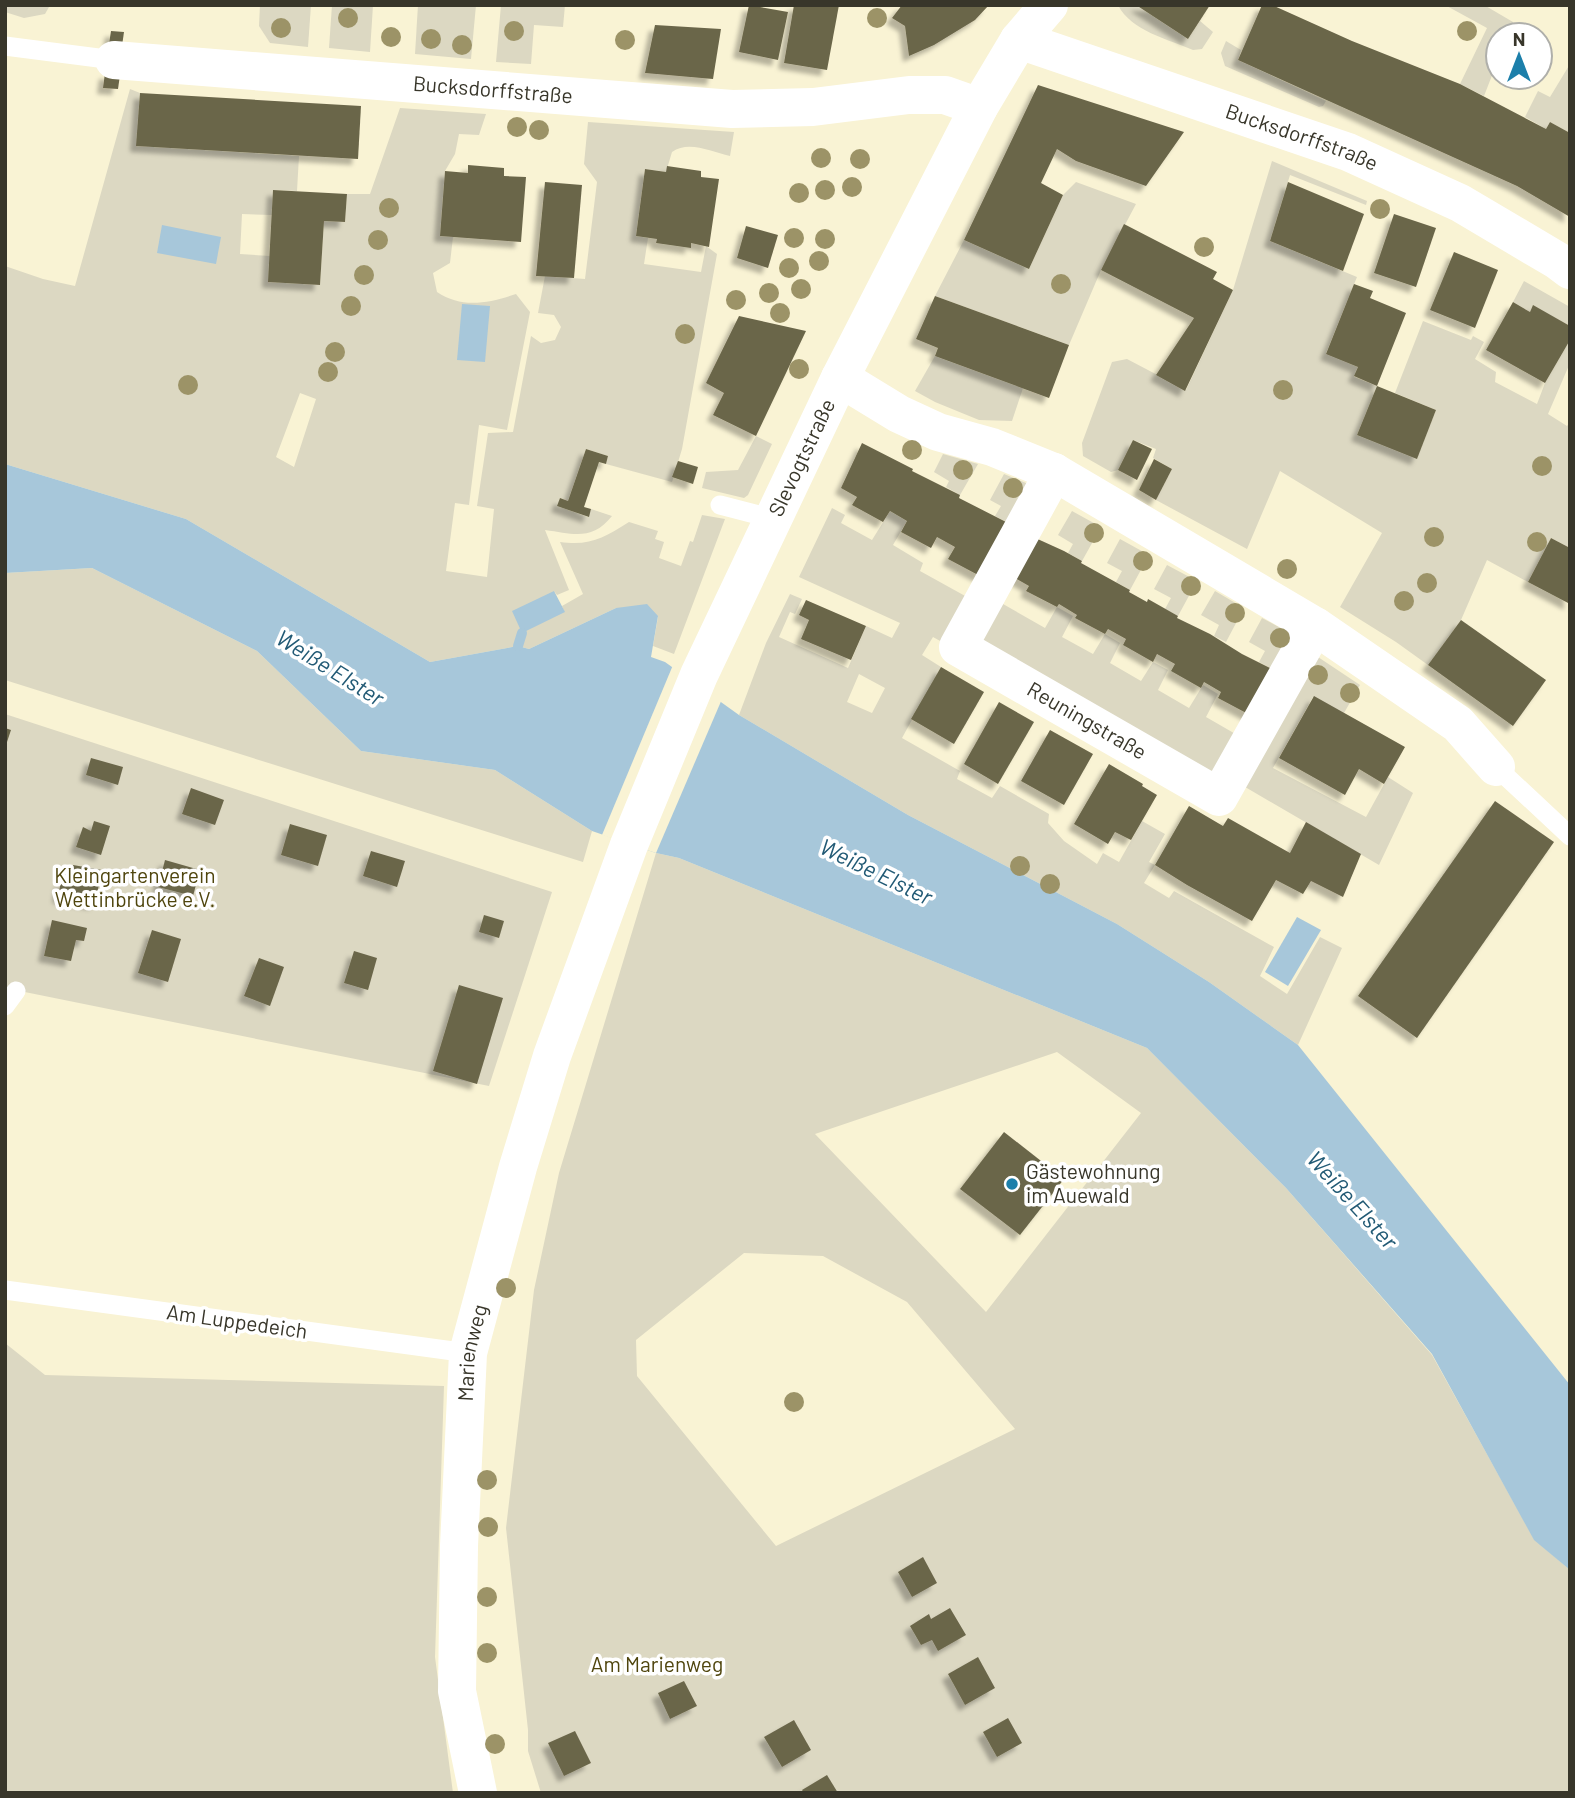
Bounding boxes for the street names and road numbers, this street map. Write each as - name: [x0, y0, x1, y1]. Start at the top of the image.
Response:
- street label: Bucksdorffstraße: [412, 70, 574, 107]
- street label: Bucksdorffstraße: [1223, 97, 1382, 175]
- street label: Slevogtstraße: [762, 394, 839, 520]
- street label: Reuningstraße: [1023, 676, 1151, 764]
- street label: Am Luppedeich: [165, 1298, 309, 1343]
- street label: Marienweg: [452, 1301, 492, 1402]

